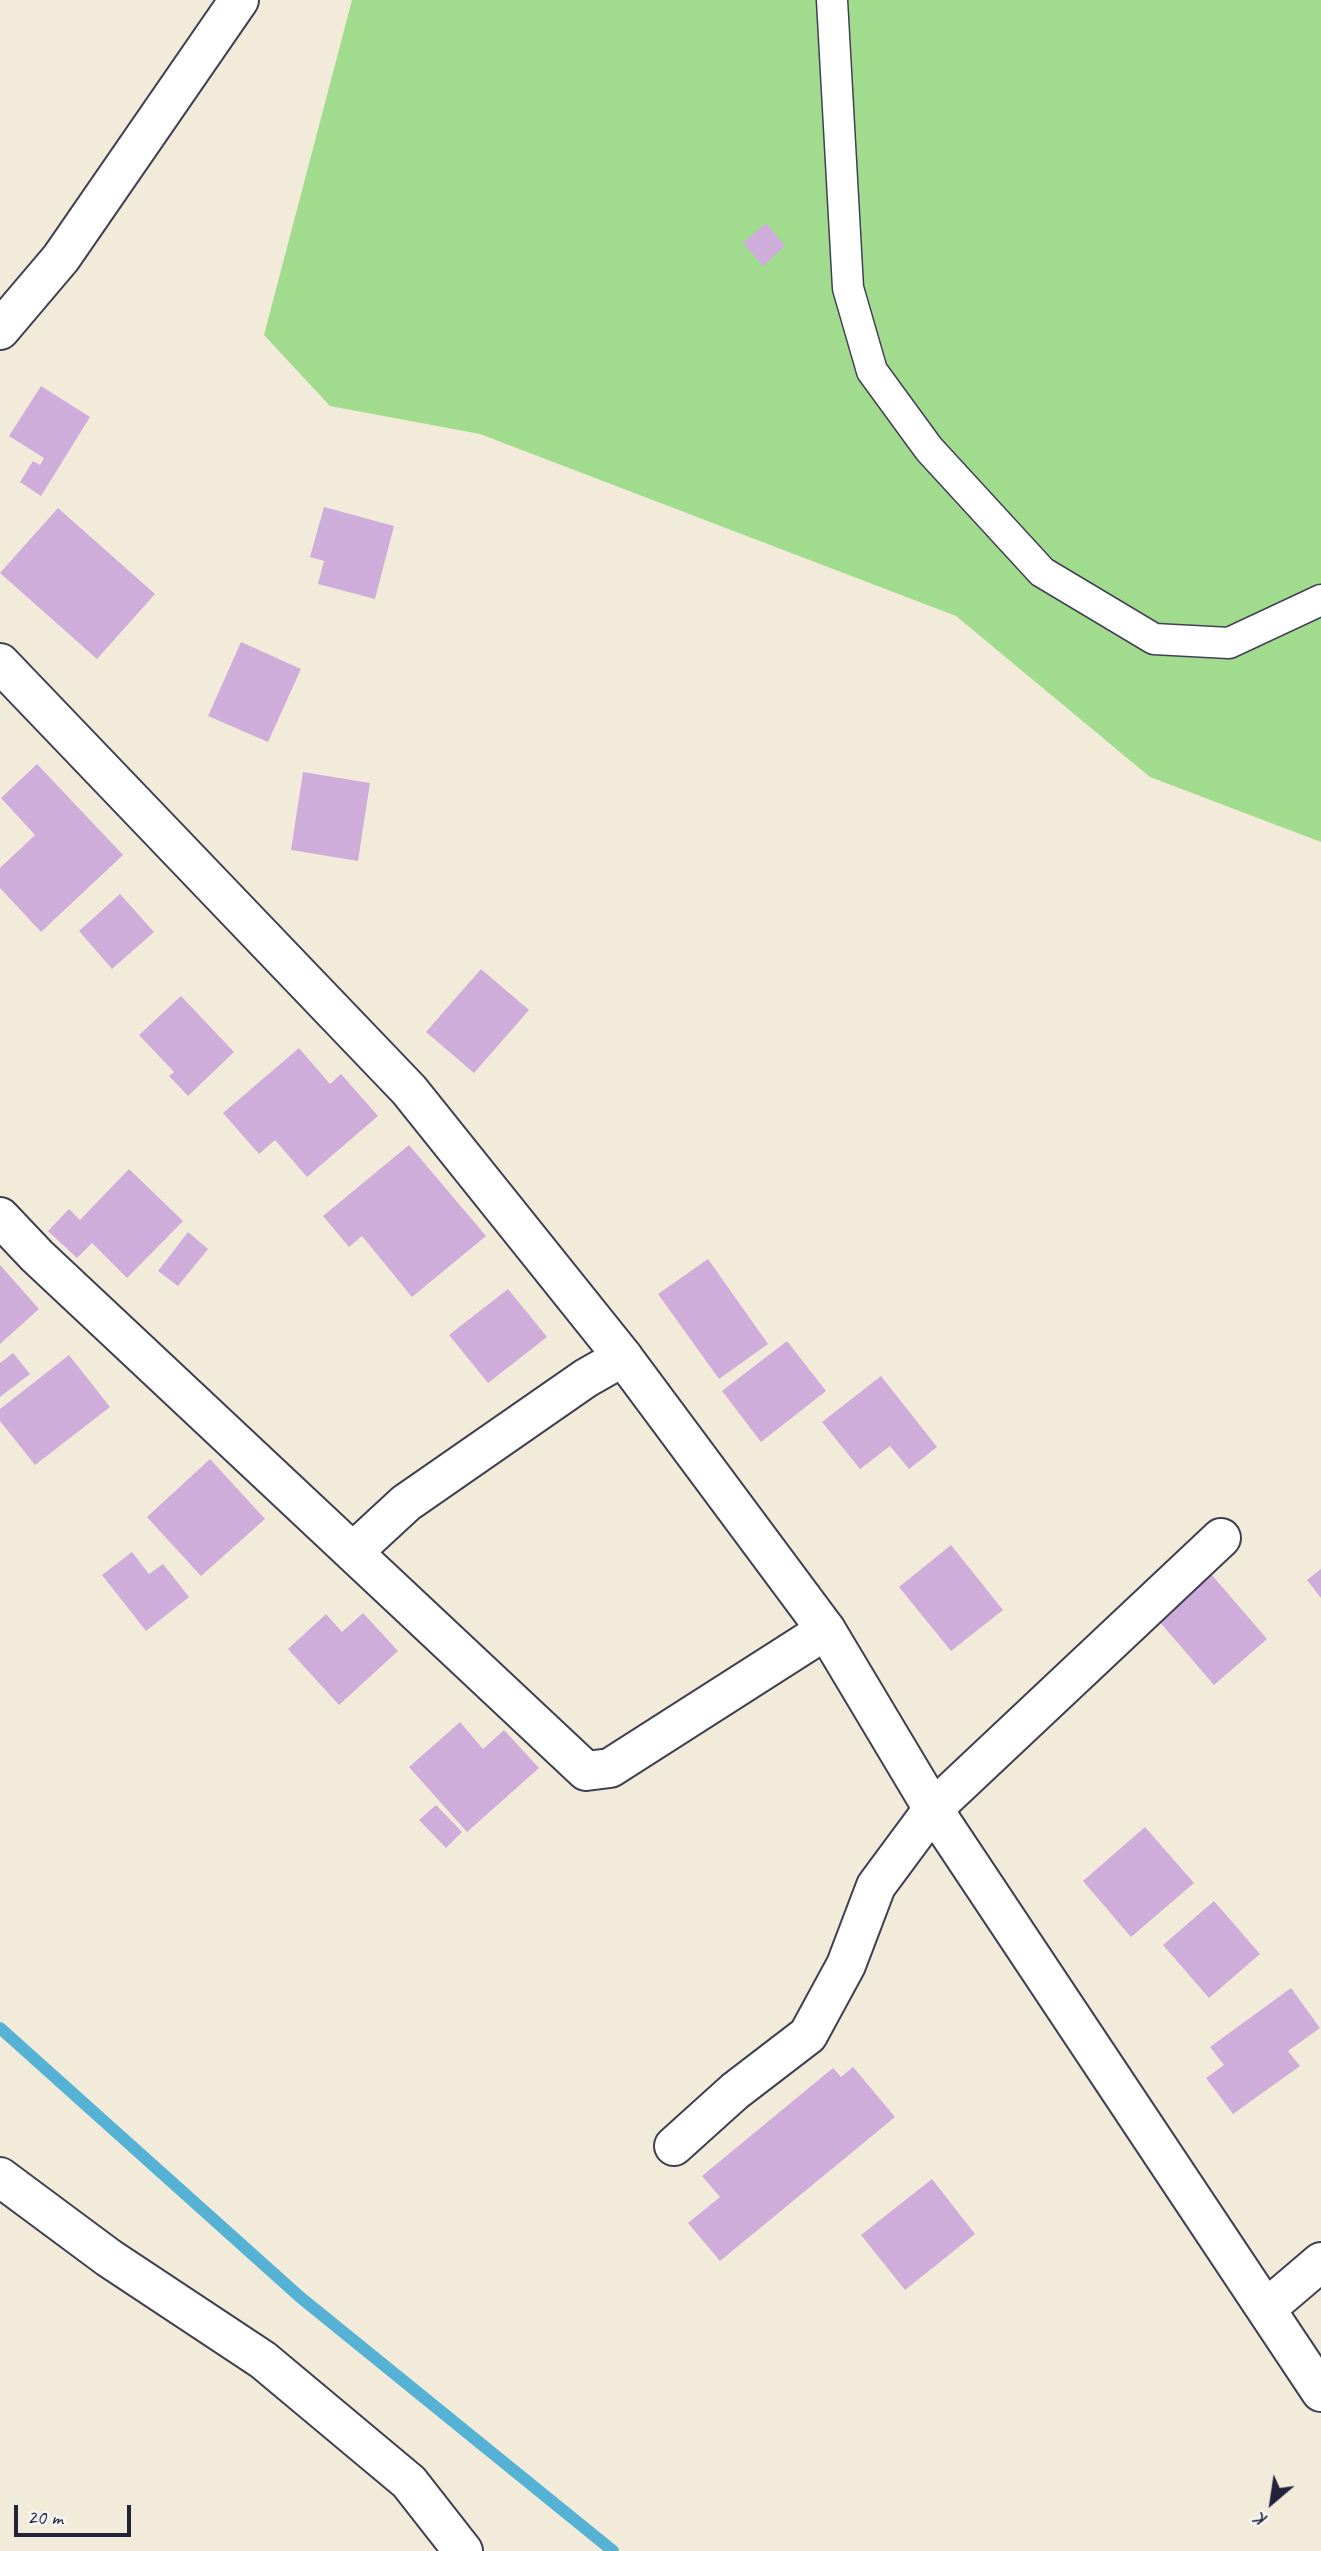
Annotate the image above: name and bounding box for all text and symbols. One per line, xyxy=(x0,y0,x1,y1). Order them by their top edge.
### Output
north arrow xyxy=(1237,2467,1307,2537)
scale bar xyxy=(18,2492,135,2536)
text: 20 m xyxy=(27,2504,63,2530)
text: K xyxy=(1252,2508,1272,2533)

